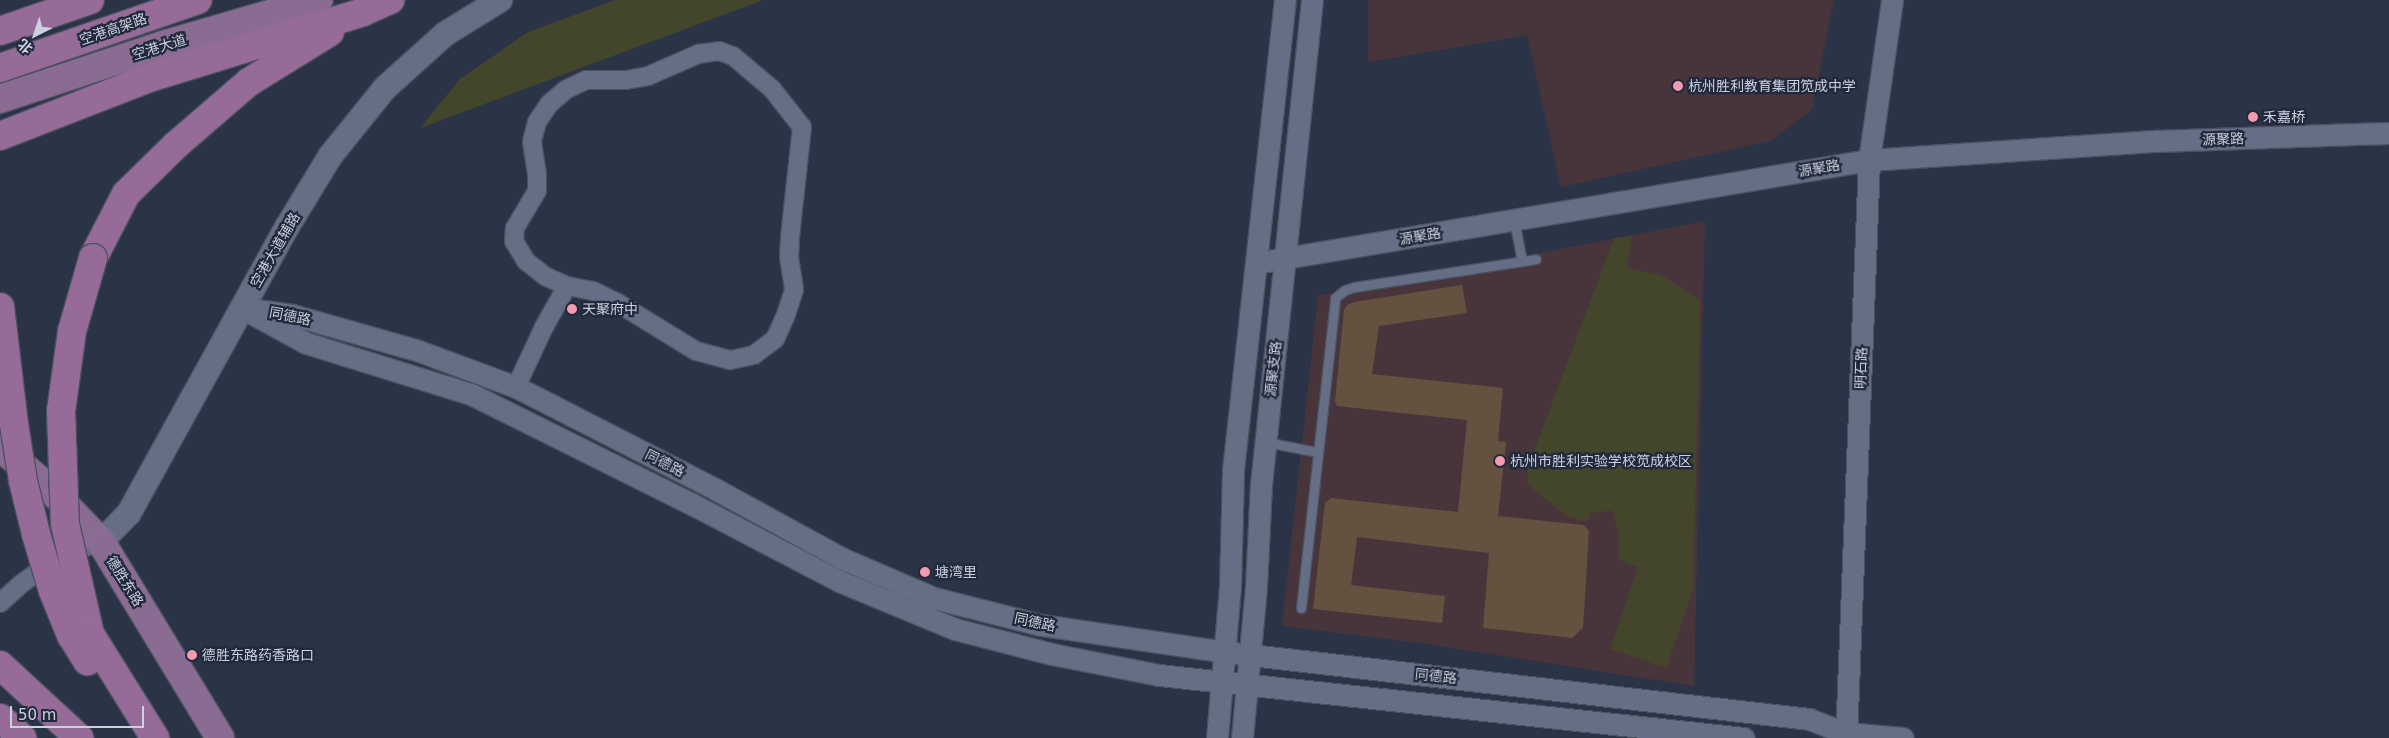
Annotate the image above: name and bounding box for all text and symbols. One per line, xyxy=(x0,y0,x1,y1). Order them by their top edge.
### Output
north arrow xyxy=(10,10,60,60)
street label: 空港高架路 xyxy=(77,10,149,48)
street label: 空港大道 xyxy=(130,31,188,63)
text: 北 xyxy=(15,36,36,57)
place label: 杭州胜利教育集团笕成中学 xyxy=(1688,78,1856,94)
marker: 杭州胜利教育集团笕成中学 xyxy=(1672,80,1684,92)
place label: 禾嘉桥 xyxy=(2263,109,2305,125)
marker: 禾嘉桥 xyxy=(2247,111,2259,123)
street label: 源聚路 xyxy=(2202,130,2244,148)
street label: 源聚路 xyxy=(1797,156,1841,180)
street label: 空港大道辅路 xyxy=(247,209,303,291)
street label: 源聚路 xyxy=(1398,224,1442,248)
place label: 天聚府中 xyxy=(582,301,638,317)
marker: 天聚府中 xyxy=(566,303,578,315)
street label: 同德路 xyxy=(268,304,312,328)
street label: 源聚支路 xyxy=(1262,340,1284,398)
street label: 明石路 xyxy=(1852,347,1870,389)
street label: 同德路 xyxy=(642,446,688,480)
place label: 杭州市胜利实验学校笕成校区 xyxy=(1510,453,1692,469)
marker: 杭州市胜利实验学校笕成校区 xyxy=(1494,455,1506,467)
street label: 德胜东路 xyxy=(103,553,147,609)
place label: 塘湾里 xyxy=(935,564,977,580)
marker: 塘湾里 xyxy=(919,566,931,578)
street label: 同德路 xyxy=(1013,609,1057,635)
place label: 德胜东路药香路口 xyxy=(202,647,314,663)
marker: 德胜东路药香路口 xyxy=(186,649,198,661)
street label: 同德路 xyxy=(1414,665,1458,687)
scale bar xyxy=(12,696,146,728)
text: 50 m xyxy=(18,706,56,724)

